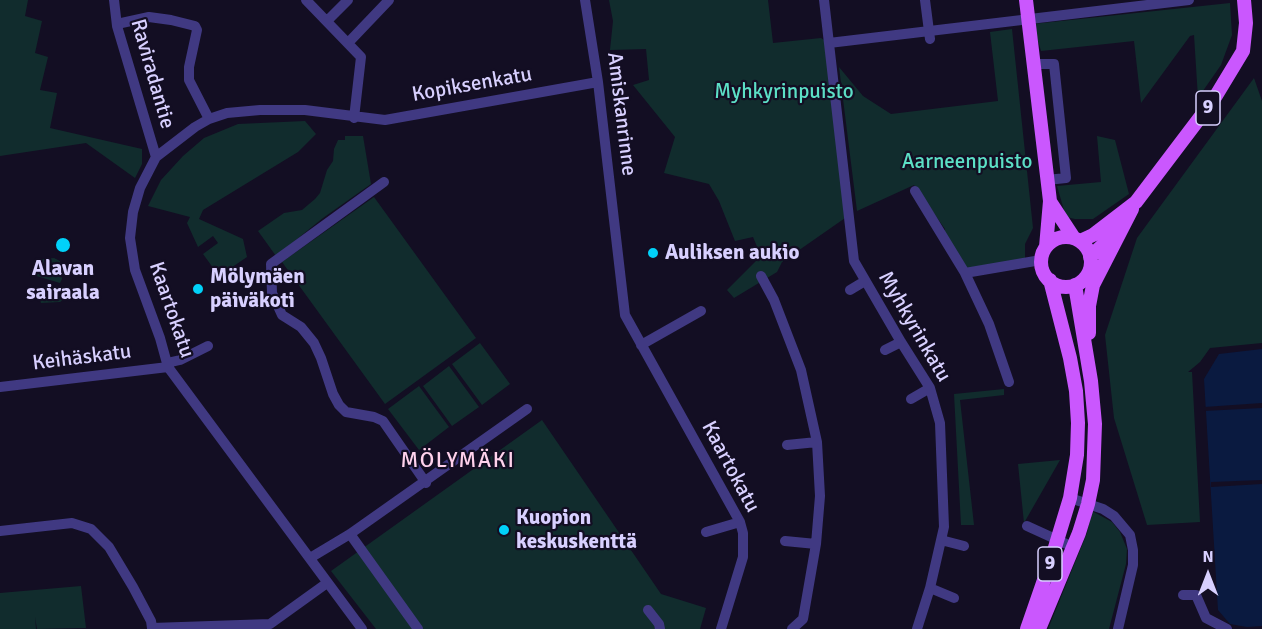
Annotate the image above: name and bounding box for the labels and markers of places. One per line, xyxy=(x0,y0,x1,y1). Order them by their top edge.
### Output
marker: Alavan sairaala xyxy=(54,236,72,254)
place label: Auliksen aukio xyxy=(665,240,799,266)
marker: Auliksen aukio xyxy=(646,246,660,260)
place label: Alavan sairaala xyxy=(26,256,100,306)
place label: Mölymäen päiväkoti xyxy=(210,264,305,314)
marker: Mölymäen päiväkoti xyxy=(191,282,205,296)
place label: Kuopion keskuskenttä xyxy=(516,505,637,555)
marker: Kuopion keskuskenttä xyxy=(497,523,511,537)

